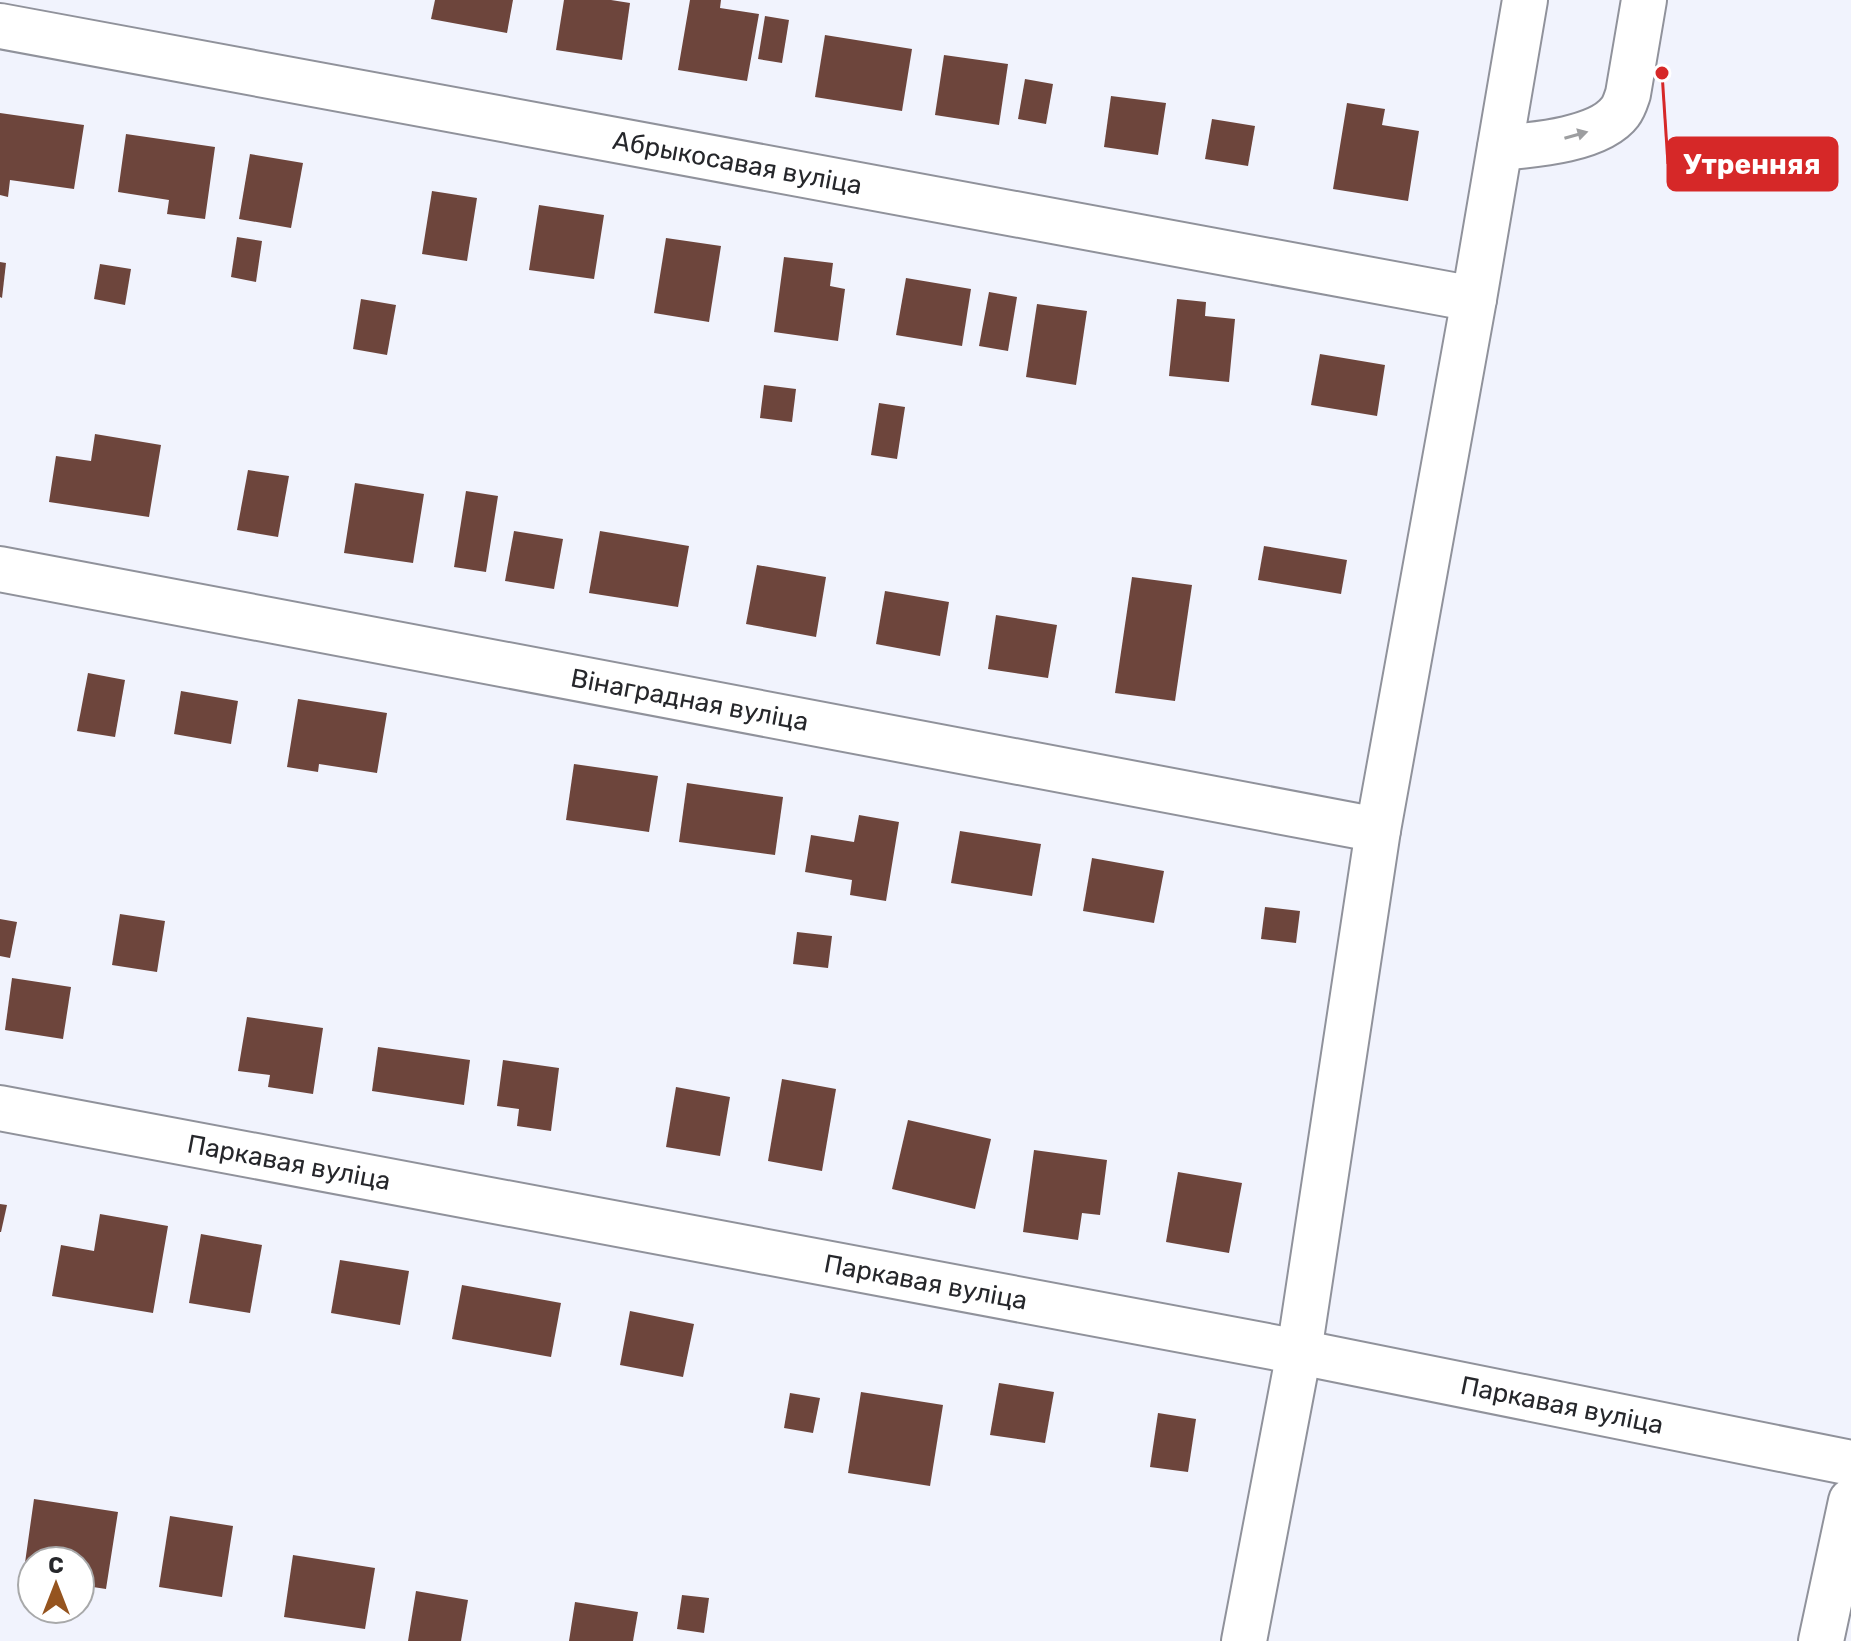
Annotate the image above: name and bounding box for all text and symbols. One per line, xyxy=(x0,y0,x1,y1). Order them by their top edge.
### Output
street label: Абрыкосавая вуліца xyxy=(610,124,865,201)
one-way arrow xyxy=(1564,129,1589,141)
callout: Утренняя xyxy=(1668,138,1837,190)
text: Утренняя xyxy=(1683,148,1821,181)
street label: Вінаградная вуліца xyxy=(568,662,811,737)
street label: Паркавая вуліца xyxy=(185,1128,393,1197)
street label: Паркавая вуліца xyxy=(822,1248,1030,1316)
street label: Паркавая вуліца xyxy=(1458,1369,1666,1440)
north arrow xyxy=(16,1545,96,1625)
text: С xyxy=(48,1552,64,1579)

